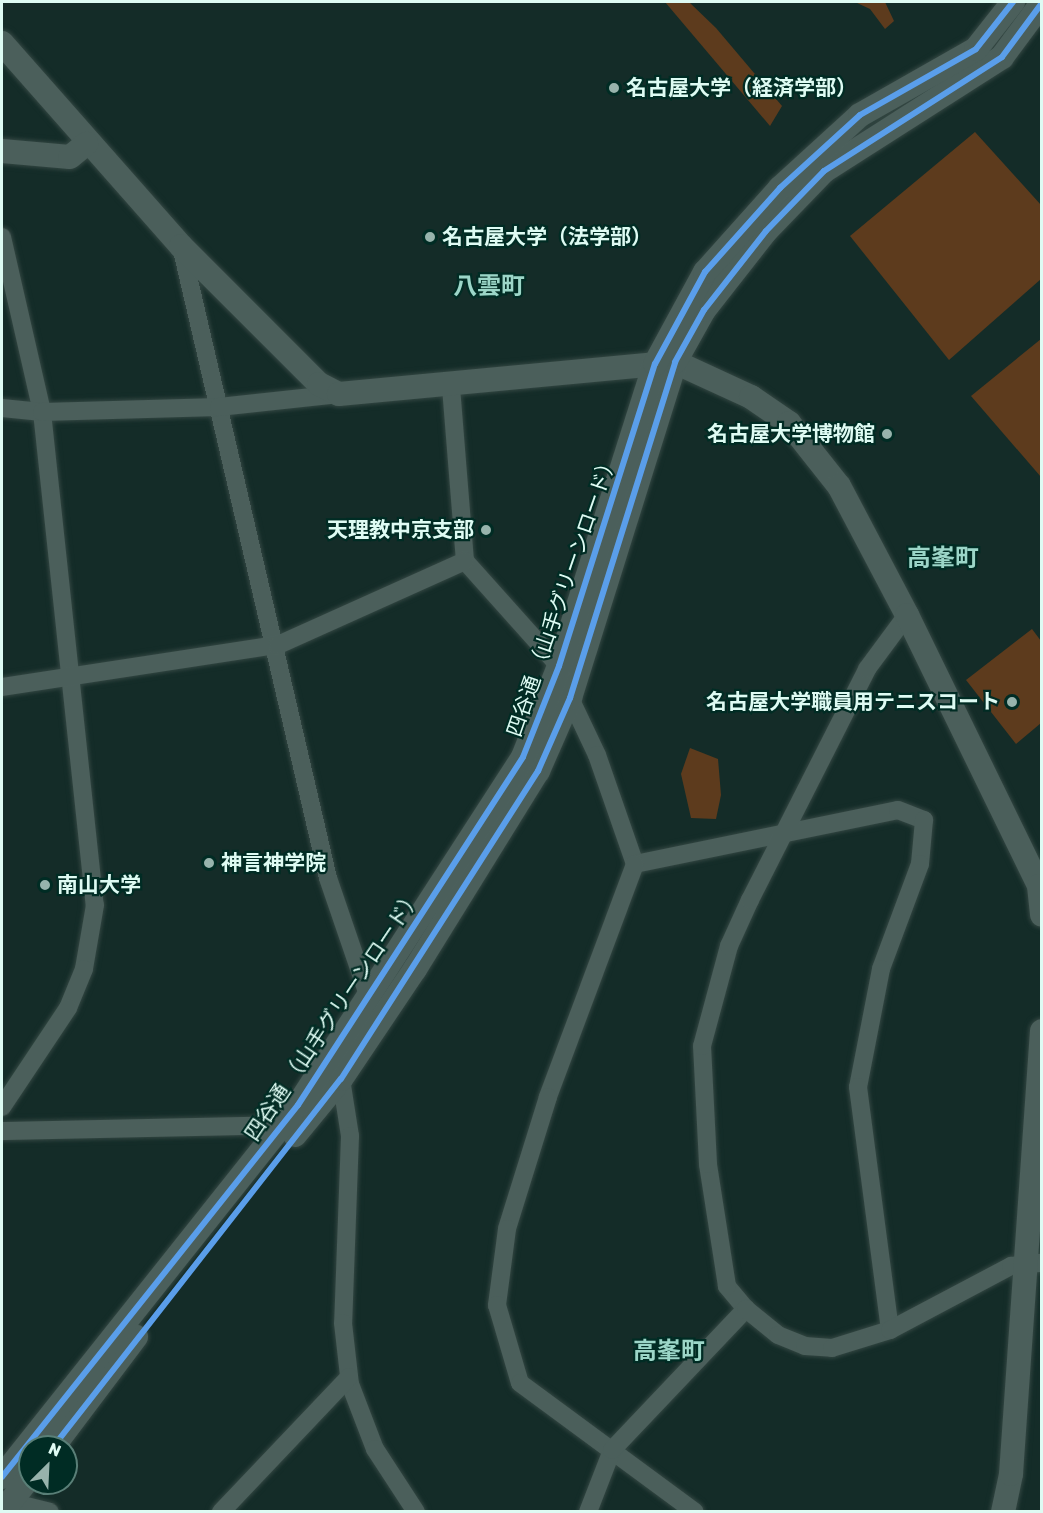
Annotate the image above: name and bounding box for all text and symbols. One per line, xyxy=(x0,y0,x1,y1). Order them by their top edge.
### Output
place label: 名古屋大学（経済学部） xyxy=(626,75,857,101)
marker: 名古屋大学（経済学部） xyxy=(607,81,621,95)
place label: 名古屋大学（法学部） xyxy=(442,224,652,250)
marker: 名古屋大学（法学部） xyxy=(423,230,437,244)
district label: 八雲町 xyxy=(453,273,525,301)
place label: 名古屋大学博物館 xyxy=(707,421,875,447)
marker: 名古屋大学博物館 xyxy=(880,427,894,441)
street label: 四谷通 （山手グリーンロード） xyxy=(501,449,623,741)
place label: 天理教中京支部 xyxy=(327,517,474,543)
marker: 天理教中京支部 xyxy=(479,523,493,537)
district label: 高峯町 xyxy=(907,545,979,573)
place label: 名古屋大学職員用テニスコート xyxy=(706,689,1000,715)
marker: 名古屋大学職員用テニスコート xyxy=(1005,695,1019,709)
place label: 神言神学院 xyxy=(221,850,326,876)
marker: 神言神学院 xyxy=(202,856,216,870)
place label: 南山大学 xyxy=(57,872,141,898)
marker: 南山大学 xyxy=(38,878,52,892)
street label: 四谷通 （山手グリーンロード） xyxy=(239,884,427,1146)
district label: 高峯町 xyxy=(633,1338,705,1366)
north arrow xyxy=(18,1435,78,1495)
text: N xyxy=(46,1439,64,1461)

